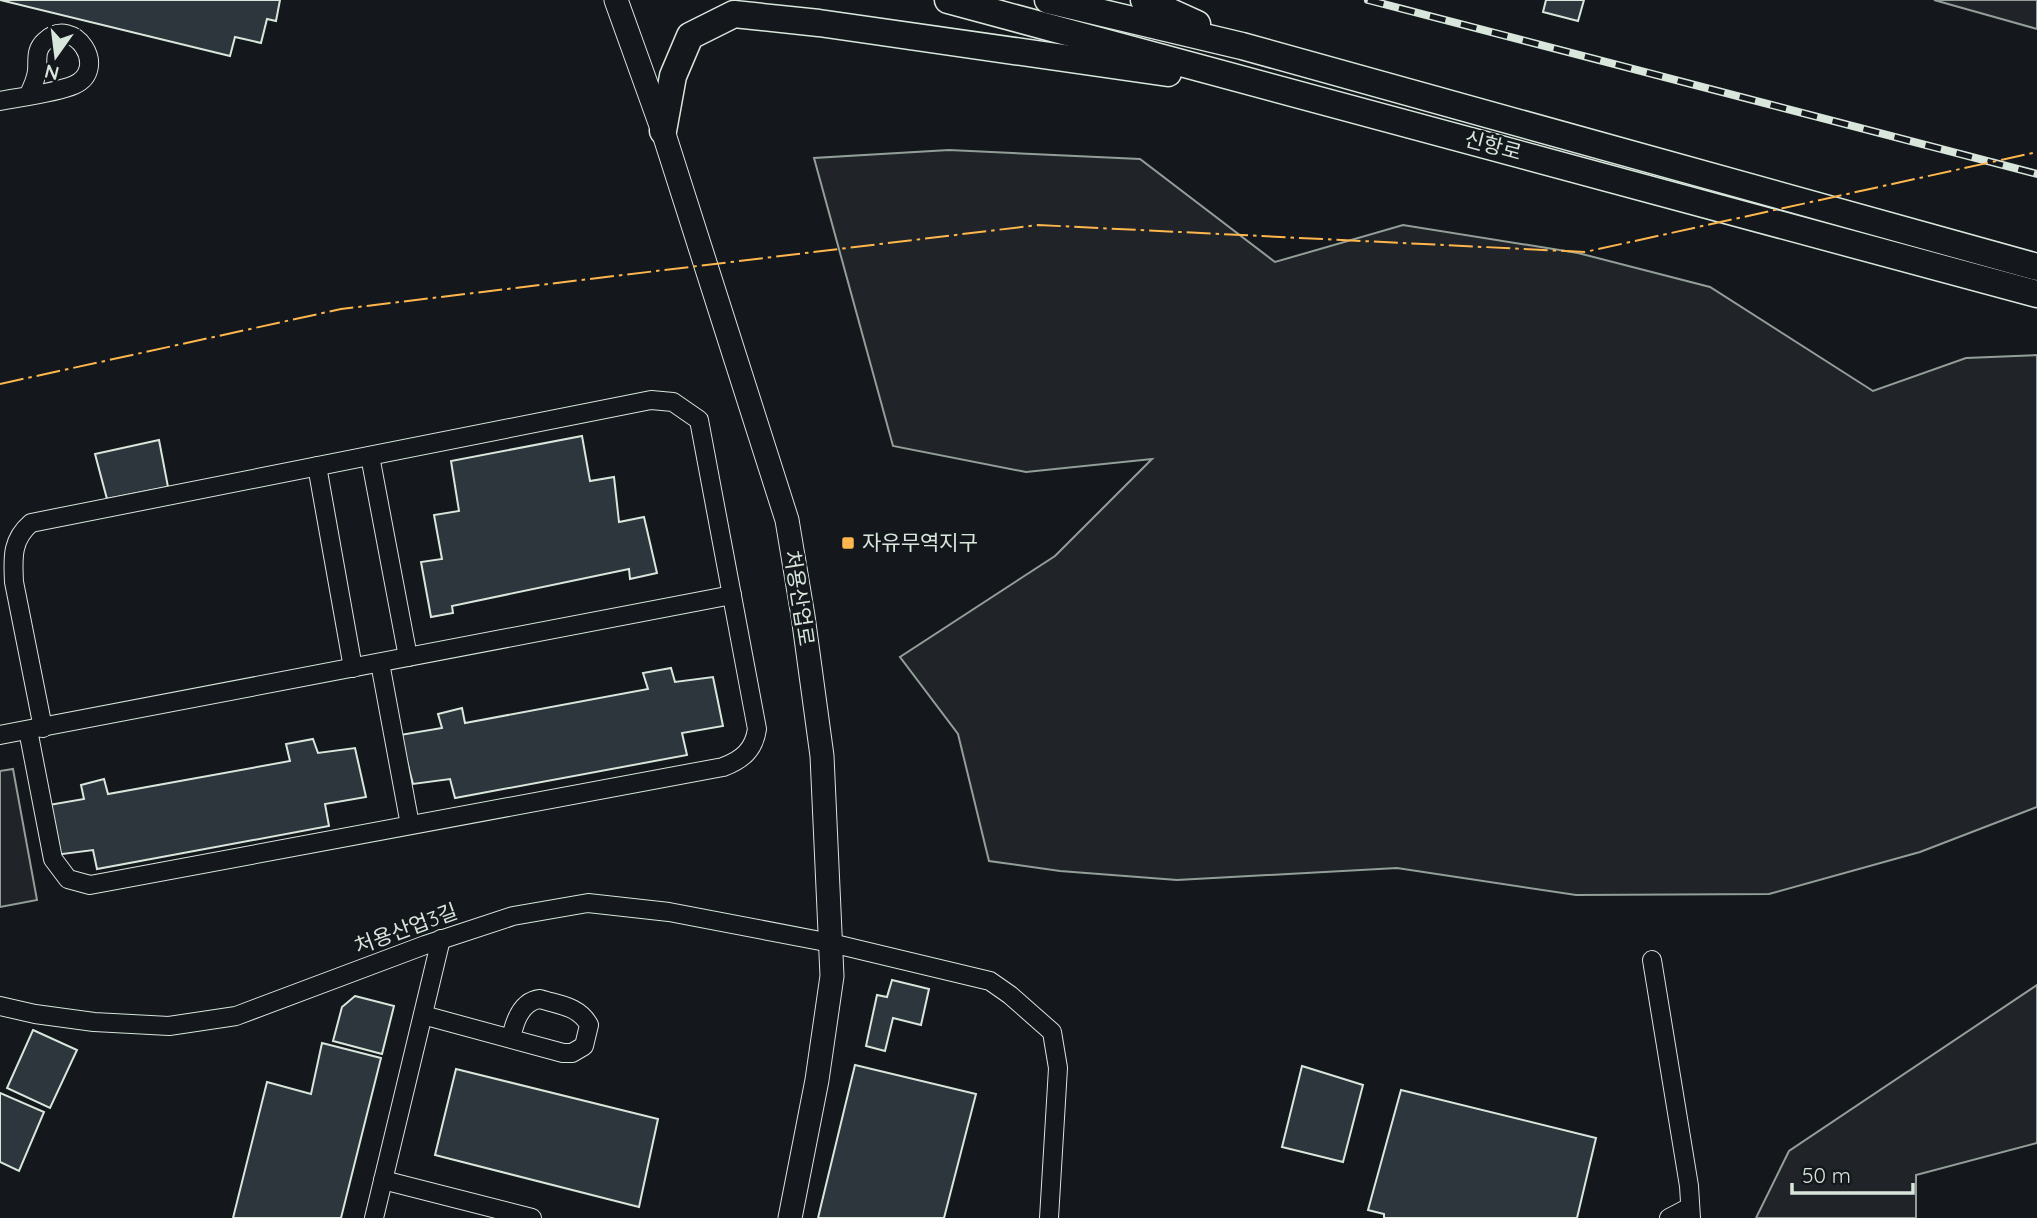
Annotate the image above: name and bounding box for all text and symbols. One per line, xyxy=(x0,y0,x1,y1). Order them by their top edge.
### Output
north arrow xyxy=(21,21,91,91)
text: N xyxy=(42,59,62,86)
street label: 신항로 xyxy=(1462,125,1525,165)
place label: 자유무역지구 xyxy=(862,529,978,555)
marker: 자유무역지구 xyxy=(840,535,856,551)
street label: 처용산업로 xyxy=(780,548,820,648)
street label: 처용산업3길 xyxy=(351,897,461,959)
scale bar xyxy=(1792,1152,1913,1196)
text: 50 m xyxy=(1802,1162,1851,1188)

